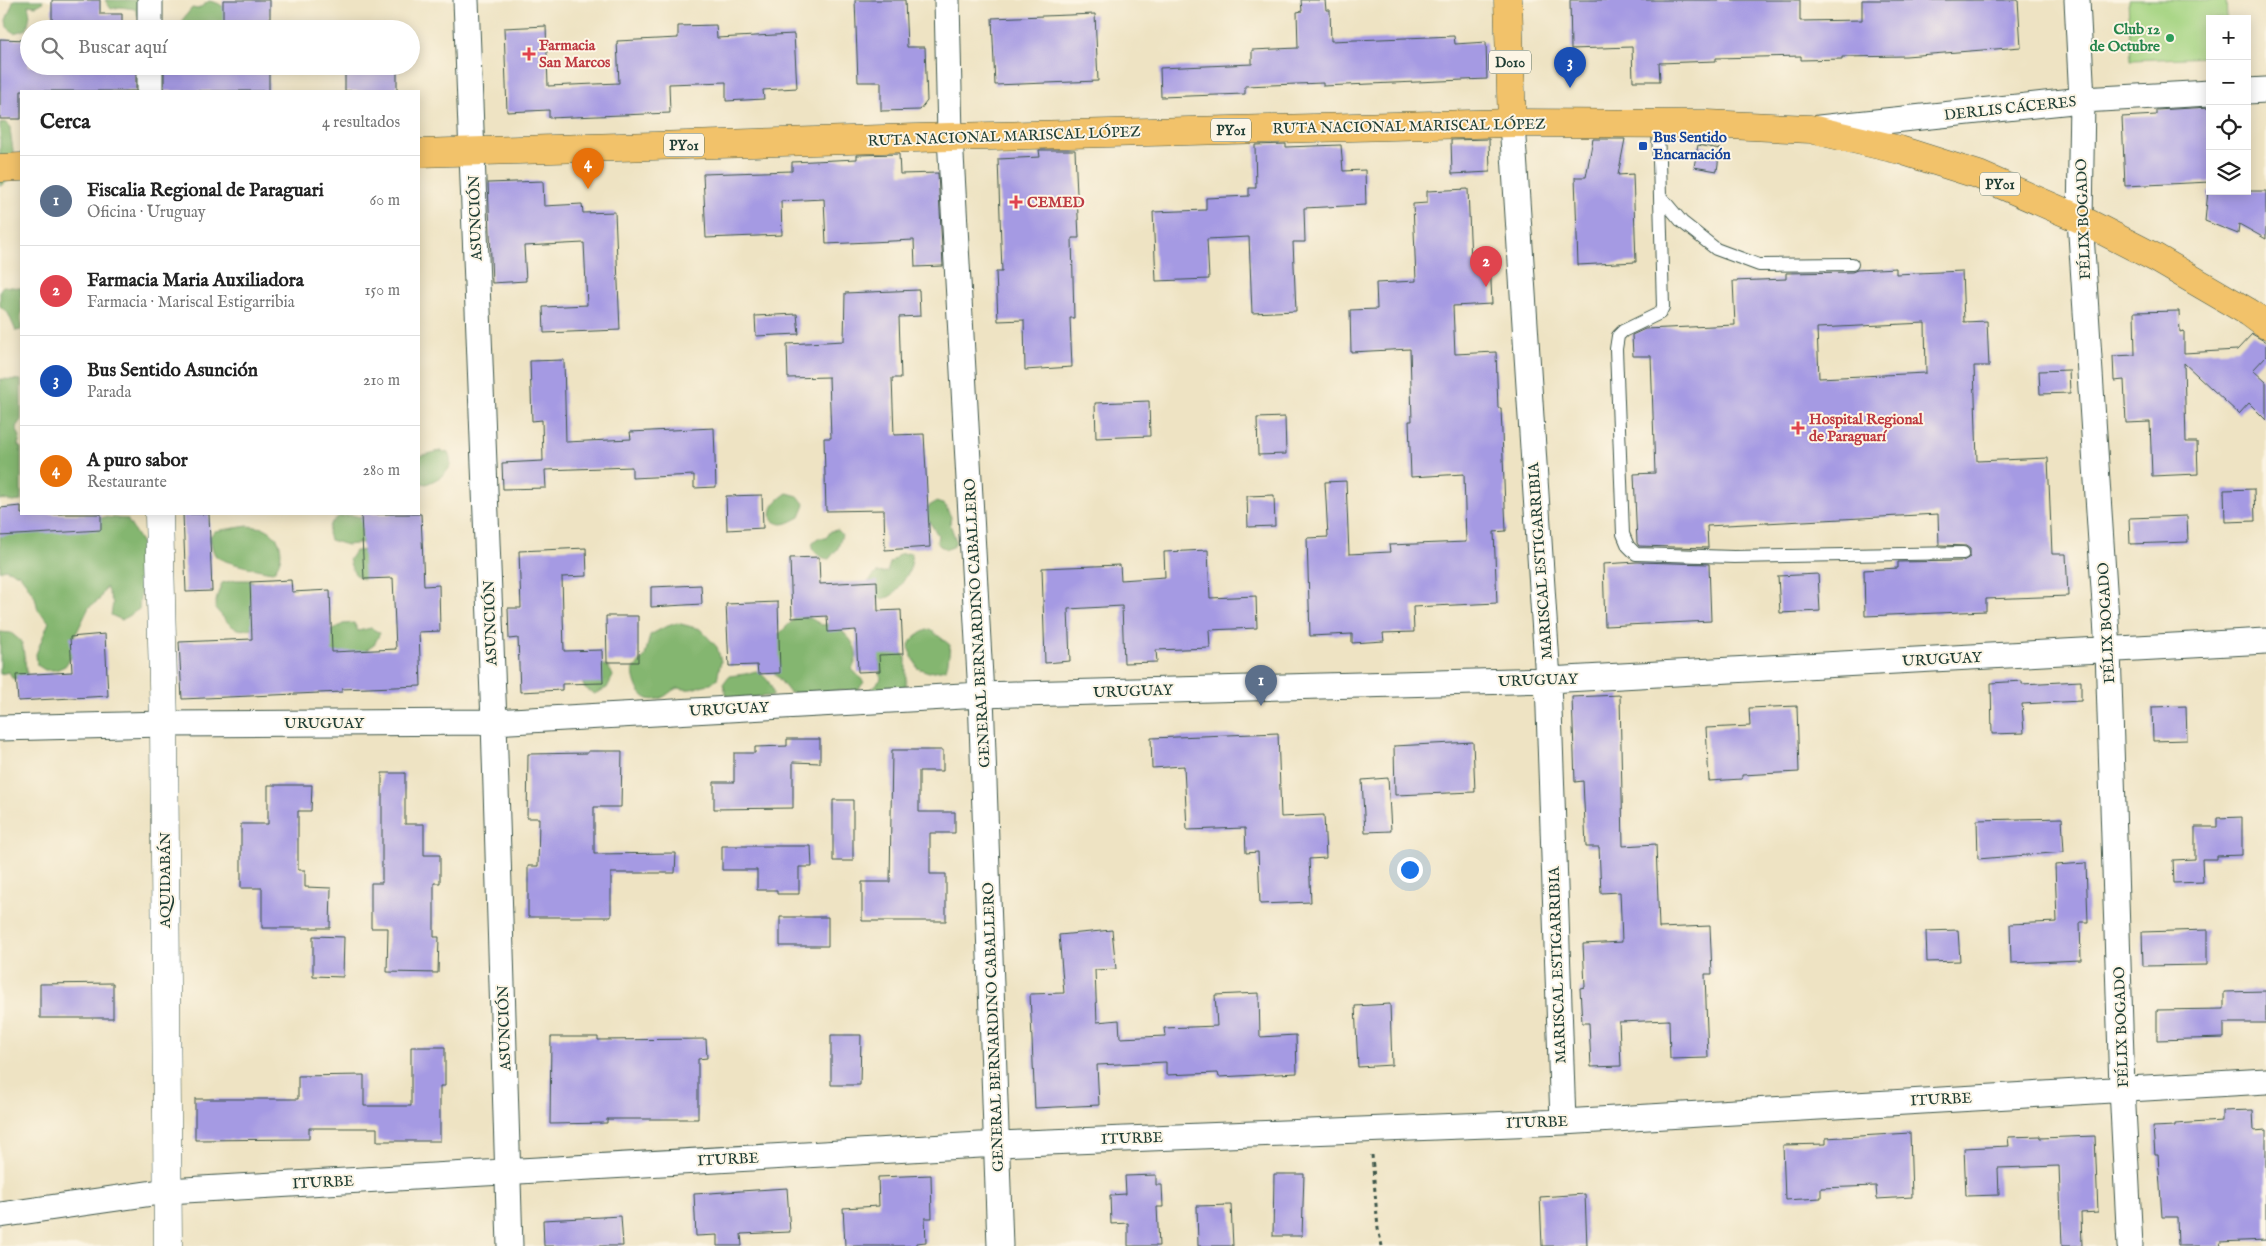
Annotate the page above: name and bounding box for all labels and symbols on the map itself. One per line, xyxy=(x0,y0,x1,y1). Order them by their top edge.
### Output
place label: Club 12 de Octubre xyxy=(2090,20,2160,56)
marker: Club 12 de Octubre xyxy=(2164,32,2176,44)
place label: Farmacia San Marcos xyxy=(539,36,611,72)
pin: 3 xyxy=(1554,47,1586,88)
marker: Farmacia San Marcos xyxy=(523,48,535,60)
road number: D010 xyxy=(1489,51,1531,74)
street label: DERLIS CÁCERES xyxy=(1943,92,2077,125)
street label: RUTA NACIONAL MARISCAL LÓPEZ xyxy=(1272,115,1546,138)
road number: PY01 xyxy=(1211,118,1251,142)
street label: RUTA NACIONAL MARISCAL LÓPEZ xyxy=(867,122,1141,151)
place label: Bus Sentido Encarnación xyxy=(1653,128,1731,164)
road number: PY01 xyxy=(664,134,704,156)
marker: Bus Sentido Encarnación xyxy=(1637,140,1649,152)
pin: 4 xyxy=(572,148,604,189)
street label: FÉLIX BOGADO xyxy=(2072,158,2095,280)
road number: PY01 xyxy=(1980,172,2020,195)
street label: ASUNCIÓN xyxy=(465,175,487,262)
place label: CEMED xyxy=(1027,193,1085,212)
marker: CEMED xyxy=(1009,195,1023,209)
pin: 2 xyxy=(1470,246,1502,287)
place label: Hospital Regional de Paraguarí xyxy=(1809,410,1924,446)
marker: Hospital Regional de Paraguarí xyxy=(1791,421,1805,435)
street label: MARISCAL ESTIGARRIBIA xyxy=(1524,461,1557,660)
street label: GENERAL BERNARDINO CABALLERO xyxy=(960,478,995,768)
street label: FÉLIX BOGADO xyxy=(2094,562,2119,684)
street label: ASUNCIÓN xyxy=(480,580,502,667)
street label: URUGUAY xyxy=(1902,648,1983,671)
pin: 1 xyxy=(1245,665,1277,706)
street label: URUGUAY xyxy=(1498,670,1579,691)
street label: URUGUAY xyxy=(1093,681,1174,702)
street label: URUGUAY xyxy=(689,698,770,721)
street label: URUGUAY xyxy=(284,714,365,733)
street label: AQUIDABÁN xyxy=(156,832,175,929)
your location xyxy=(1397,857,1423,883)
street label: MARISCAL ESTIGARRIBIA xyxy=(1545,865,1570,1064)
street label: GENERAL BERNARDINO CABALLERO xyxy=(979,882,1008,1172)
street label: FÉLIX BOGADO xyxy=(2110,966,2133,1088)
street label: ASUNCIÓN xyxy=(494,985,516,1072)
street label: ITURBE xyxy=(1910,1088,1972,1111)
street label: ITURBE xyxy=(1506,1112,1568,1133)
street label: ITURBE xyxy=(1101,1128,1163,1149)
street label: ITURBE xyxy=(697,1148,759,1171)
street label: ITURBE xyxy=(292,1171,354,1194)

